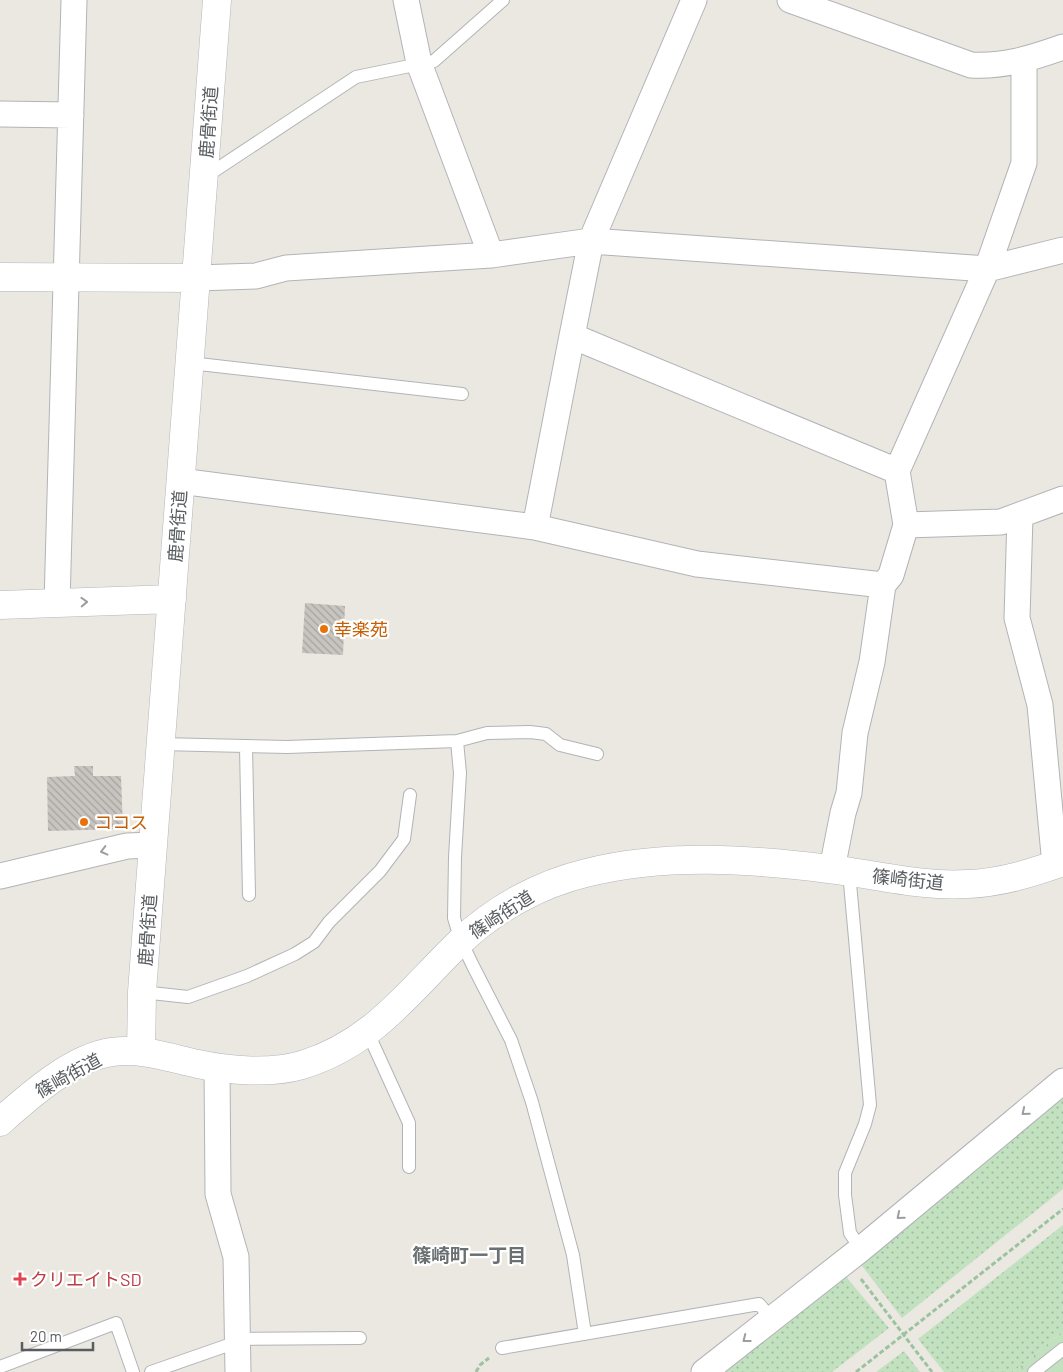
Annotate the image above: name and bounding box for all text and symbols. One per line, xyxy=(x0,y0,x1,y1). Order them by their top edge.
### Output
street label: 鹿骨街道 xyxy=(195,85,221,159)
street label: 鹿骨街道 xyxy=(164,489,190,563)
one-way arrow xyxy=(80,597,88,608)
place label: 幸楽苑 xyxy=(334,618,388,640)
marker: 幸楽苑 xyxy=(318,623,330,635)
place label: ココス xyxy=(94,811,148,833)
marker: ココス xyxy=(78,816,90,828)
one-way arrow xyxy=(100,845,109,856)
street label: 篠崎街道 xyxy=(871,864,945,894)
street label: 篠崎街道 xyxy=(465,885,537,943)
street label: 鹿骨街道 xyxy=(134,893,160,967)
street label: 篠崎街道 xyxy=(31,1048,105,1102)
one-way arrow xyxy=(1022,1106,1031,1115)
one-way arrow xyxy=(897,1210,906,1219)
district label: 篠崎町一丁目 xyxy=(412,1243,526,1266)
place label: クリエイトSD xyxy=(30,1268,142,1290)
marker: クリエイトSD xyxy=(14,1273,26,1285)
scale bar xyxy=(22,1320,94,1352)
text: 20 m xyxy=(30,1327,62,1345)
one-way arrow xyxy=(743,1333,752,1341)

